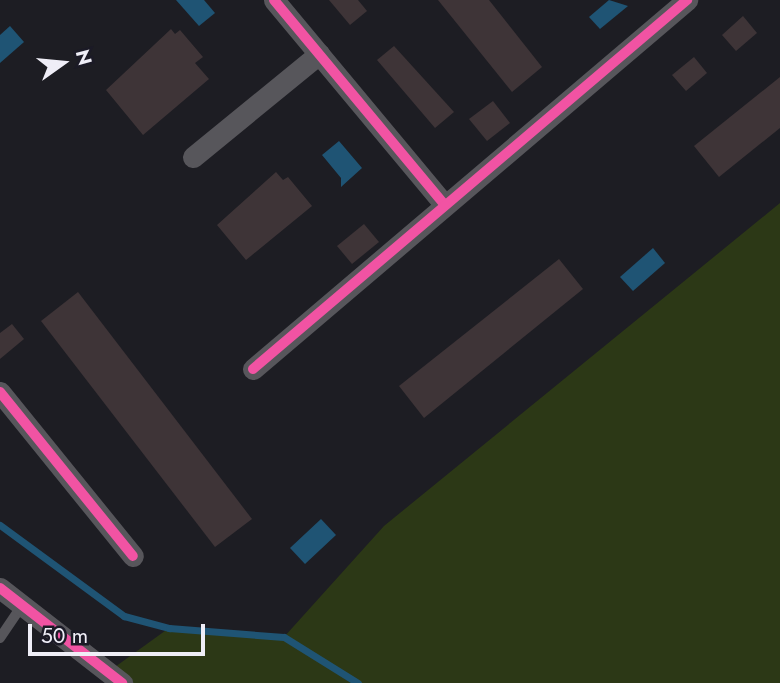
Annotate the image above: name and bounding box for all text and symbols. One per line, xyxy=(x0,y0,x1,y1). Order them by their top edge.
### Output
north arrow xyxy=(28,28,98,98)
text: N xyxy=(69,47,99,68)
scale bar xyxy=(32,610,208,654)
text: 50 m xyxy=(41,621,88,651)

